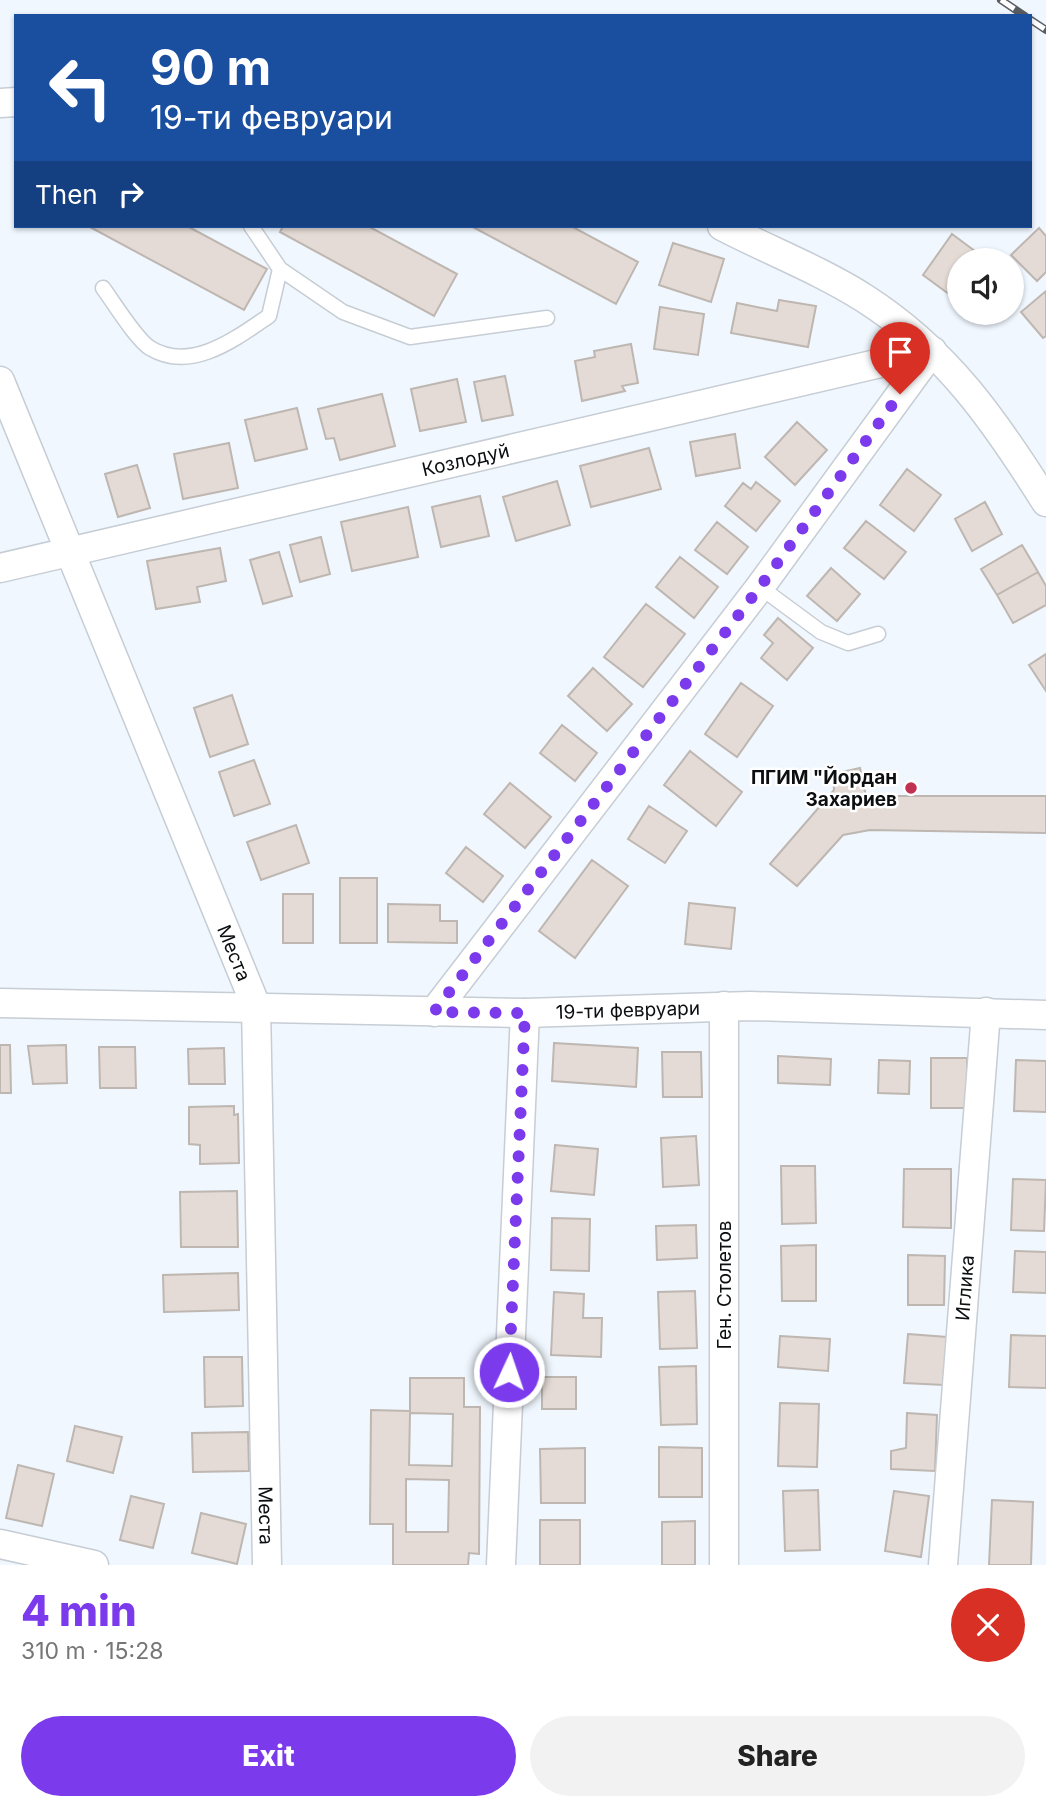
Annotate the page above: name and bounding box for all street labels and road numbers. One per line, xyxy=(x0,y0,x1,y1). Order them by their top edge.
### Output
street label: Козлодуй xyxy=(420,439,512,481)
street label: Места xyxy=(212,922,256,985)
street label: 19-ти февруари xyxy=(555,997,700,1024)
street label: Ген. Столетов xyxy=(713,1220,736,1350)
street label: Иглика xyxy=(951,1254,979,1322)
street label: Места xyxy=(253,1486,278,1545)

